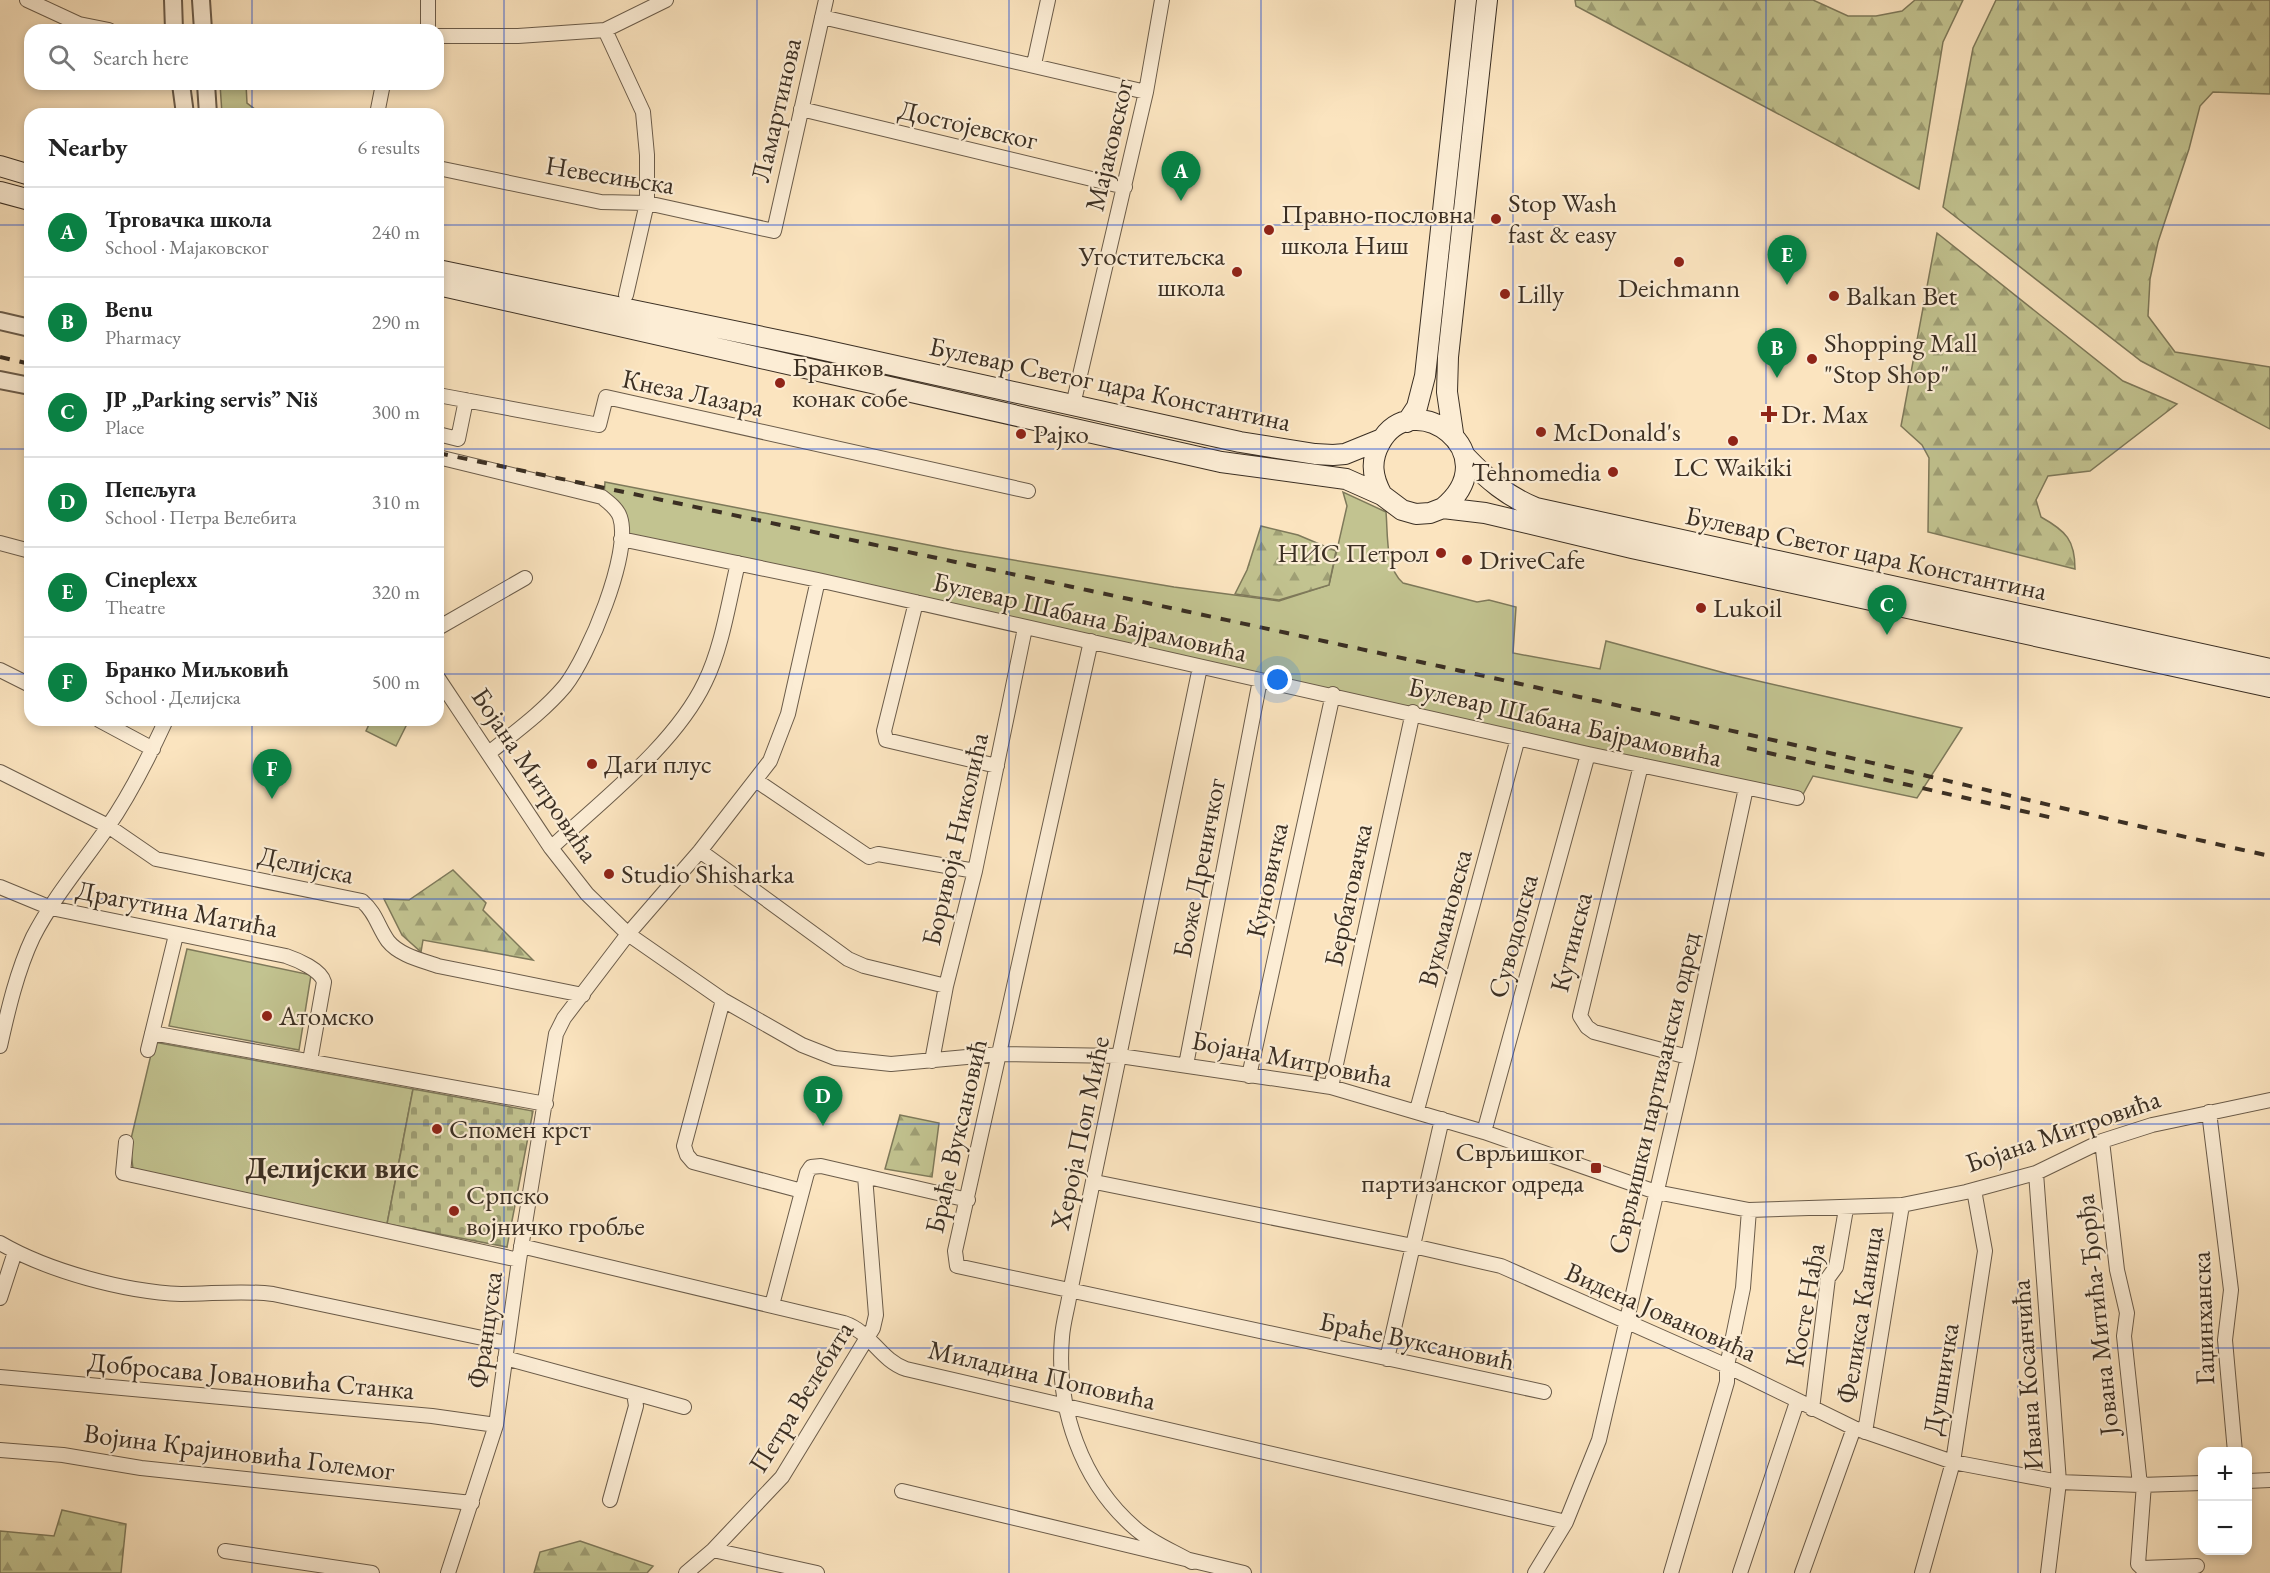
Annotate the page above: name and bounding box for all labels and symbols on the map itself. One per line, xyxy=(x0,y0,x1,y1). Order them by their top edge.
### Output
street label: Ламартинова xyxy=(742,34,809,185)
street label: Мајаковског xyxy=(1076,75,1141,214)
street label: Достојевског xyxy=(895,92,1042,158)
street label: Невесињска xyxy=(543,147,677,202)
pin: A xyxy=(1162,152,1200,201)
place label: Stop Wash fast & easy xyxy=(1508,185,1617,251)
place label: Правно-пословна школа Ниш xyxy=(1281,196,1474,262)
marker: Stop Wash fast & easy xyxy=(1489,212,1503,226)
marker: Правно-пословна школа Ниш xyxy=(1262,223,1276,237)
pin: E xyxy=(1768,236,1806,285)
place label: Угоститељска школа xyxy=(1078,238,1225,304)
marker: Deichmann xyxy=(1672,255,1686,269)
marker: Угоститељска школа xyxy=(1230,265,1244,279)
place label: Deichmann xyxy=(1618,270,1740,305)
place label: Lilly xyxy=(1517,276,1564,311)
place label: Balkan Bet xyxy=(1846,278,1958,313)
marker: Lilly xyxy=(1498,287,1512,301)
marker: Balkan Bet xyxy=(1827,289,1841,303)
place label: Shopping Mall "Stop Shop" xyxy=(1824,325,1977,391)
street label: Булевар Светог цара Константина xyxy=(926,328,1294,439)
pin: B xyxy=(1758,328,1796,378)
place label: Бранков конак собе xyxy=(792,349,908,415)
marker: Shopping Mall "Stop Shop" xyxy=(1805,352,1819,366)
street label: Кнеза Лазара xyxy=(619,360,767,425)
marker: Бранков конак собе xyxy=(773,376,787,390)
place label: Dr. Max xyxy=(1781,396,1869,431)
marker: Dr. Max xyxy=(1762,407,1776,421)
place label: McDonald's xyxy=(1553,414,1681,449)
place label: Рајко xyxy=(1033,416,1089,451)
marker: McDonald's xyxy=(1534,425,1548,439)
marker: Рајко xyxy=(1014,427,1028,441)
marker: LC Waikiki xyxy=(1726,434,1740,448)
place label: LC Waikiki xyxy=(1674,449,1793,484)
place label: Tehnomedia xyxy=(1471,454,1601,489)
marker: Tehnomedia xyxy=(1606,465,1620,479)
street label: Булевар Светог цара Константина xyxy=(1682,497,2050,608)
place label: НИС Петрол xyxy=(1277,535,1429,570)
place label: DriveCafe xyxy=(1479,542,1585,577)
marker: НИС Петрол xyxy=(1434,546,1448,560)
marker: DriveCafe xyxy=(1460,553,1474,567)
street label: Булевар Шабана Бајрамовића xyxy=(930,563,1251,670)
pin: C xyxy=(1868,586,1906,635)
place label: Lukoil xyxy=(1713,590,1782,625)
marker: Lukoil xyxy=(1694,601,1708,615)
your location xyxy=(1263,665,1292,694)
street label: Булевар Шабана Бајрамовића xyxy=(1405,668,1726,775)
street label: Бојана Митровића xyxy=(464,680,607,869)
street label: Боривоја Николића xyxy=(913,729,996,949)
place label: Даги плус xyxy=(604,746,712,781)
pin: F xyxy=(252,750,292,799)
marker: Даги плус xyxy=(585,757,599,771)
street label: Боже Дреничког xyxy=(1164,775,1233,961)
street label: Куновичка xyxy=(1237,819,1296,941)
street label: Бербатовачка xyxy=(1315,820,1380,969)
street label: Делијска xyxy=(255,837,357,892)
street label: Вукмановска xyxy=(1409,845,1480,990)
place label: Studio Shisharka xyxy=(621,856,794,891)
marker: Studio Shisharka xyxy=(602,867,616,881)
street label: Суводолска xyxy=(1479,870,1546,1002)
street label: Драгутина Матића xyxy=(73,872,281,945)
street label: Кутинска xyxy=(1541,888,1600,996)
street label: Сврљишки партизански одред xyxy=(1599,928,1708,1257)
place label: Атомско xyxy=(278,998,374,1033)
marker: Атомско xyxy=(260,1009,274,1023)
street label: Бојана Митровића xyxy=(1189,1022,1396,1095)
street label: Хероја Поп Миће xyxy=(1042,1033,1117,1234)
street label: Браће Вуксановић xyxy=(916,1035,995,1237)
pin: D xyxy=(804,1076,842,1126)
street label: Бојана Митровића xyxy=(1961,1081,2165,1180)
place label: Спомен крст xyxy=(449,1111,591,1146)
marker: Спомен крст xyxy=(430,1122,444,1136)
place label: Сврљишког партизанског одреда xyxy=(1361,1134,1584,1200)
district label: Делијски вис xyxy=(245,1148,419,1187)
marker: Сврљишког партизанског одреда xyxy=(1589,1161,1603,1175)
place label: Српско војничко гробље xyxy=(466,1177,645,1243)
street label: Јована Митића-Ђорђа xyxy=(2066,1193,2127,1439)
marker: Српско војничко гробље xyxy=(447,1204,461,1218)
street label: Феликса Каница xyxy=(1828,1224,1891,1406)
street label: Косте Нађа xyxy=(1776,1240,1833,1370)
street label: Гаџинханска xyxy=(2183,1250,2222,1385)
street label: Видена Јовановића xyxy=(1560,1254,1763,1369)
street label: Француска xyxy=(459,1269,510,1391)
street label: Ивана Косанчића xyxy=(2002,1278,2051,1472)
street label: Браће Вуксановић xyxy=(1316,1303,1518,1378)
street label: Петра Велебита xyxy=(740,1314,861,1479)
street label: Душничка xyxy=(1914,1320,1967,1438)
street label: Миладина Поповића xyxy=(925,1331,1159,1418)
street label: Добросава Јовановића Станка xyxy=(86,1344,416,1407)
street label: Војина Крајиновића Големог xyxy=(82,1415,397,1488)

